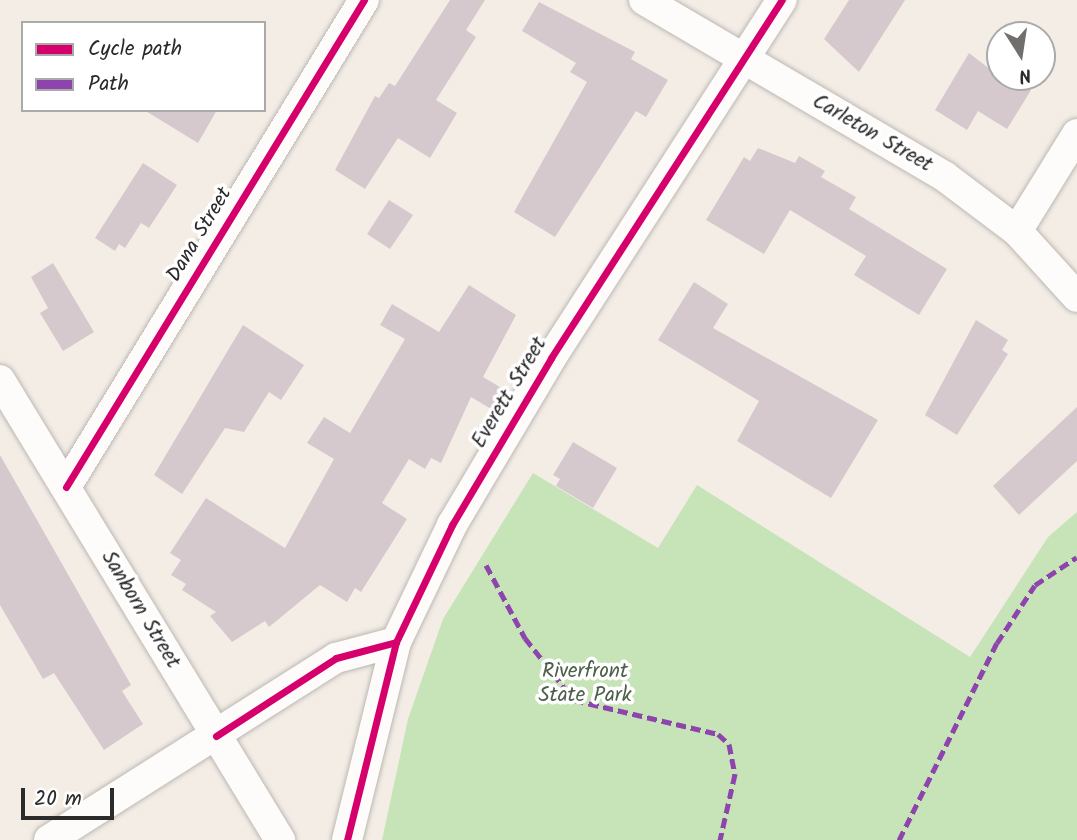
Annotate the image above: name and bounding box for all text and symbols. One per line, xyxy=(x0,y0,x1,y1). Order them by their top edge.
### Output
legend xyxy=(21,21,266,112)
north arrow xyxy=(986,21,1056,91)
text: Cycle path xyxy=(88,33,182,66)
text: N xyxy=(1016,59,1034,91)
text: Path xyxy=(88,68,129,101)
street label: Carleton Street xyxy=(807,89,937,179)
street label: Dana Street xyxy=(162,183,238,287)
street label: Everett Street xyxy=(467,333,553,453)
street label: Sanborn Street xyxy=(95,547,185,673)
park label: Riverfront State Park xyxy=(538,659,632,709)
scale bar xyxy=(24,774,117,818)
text: 20 m xyxy=(34,783,82,816)

